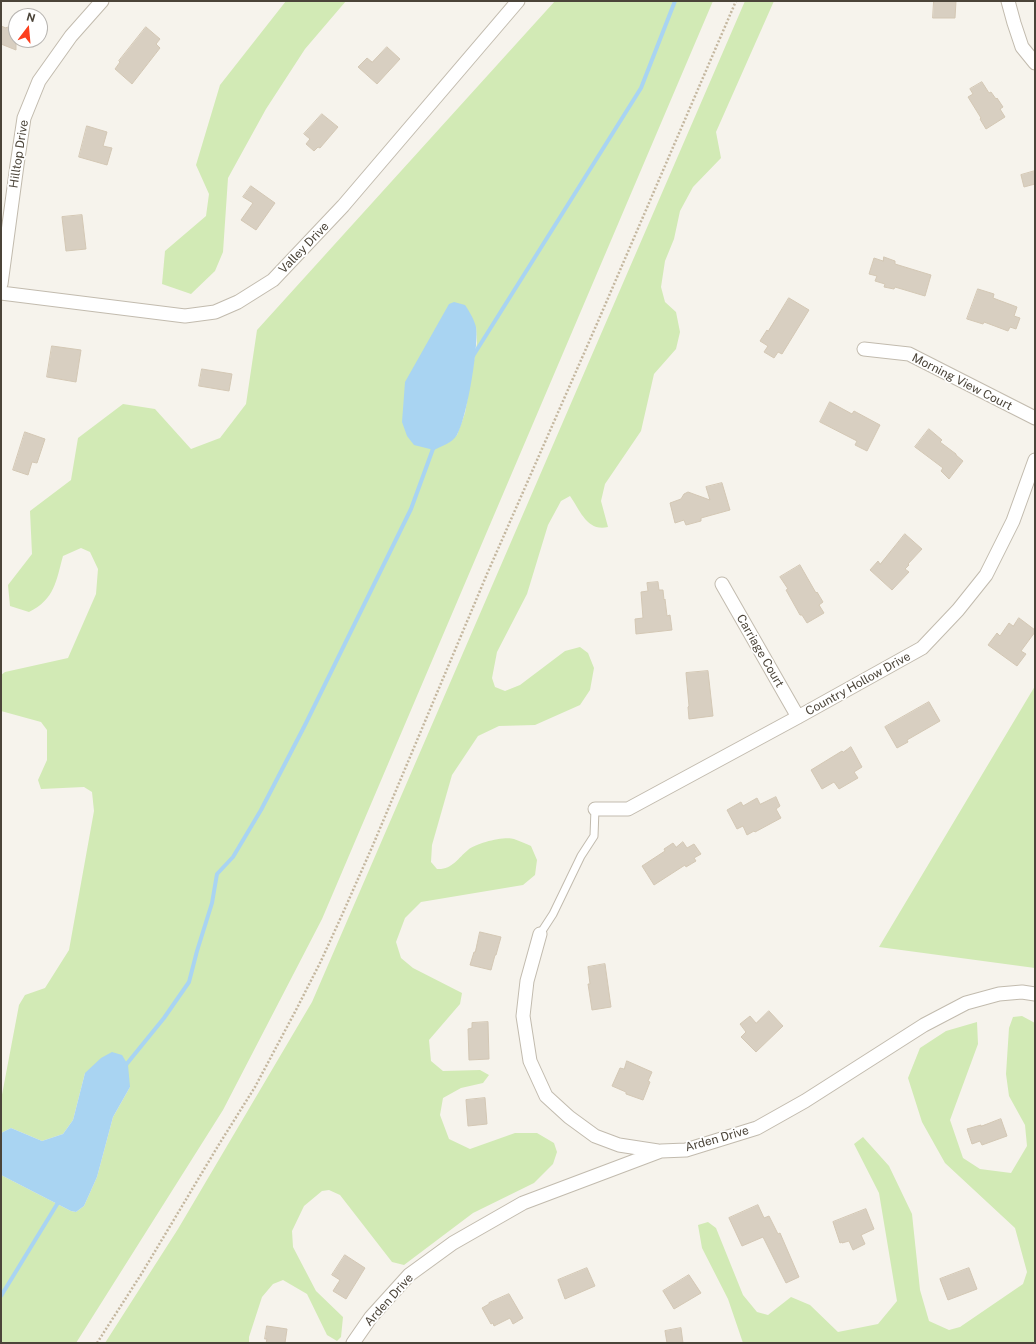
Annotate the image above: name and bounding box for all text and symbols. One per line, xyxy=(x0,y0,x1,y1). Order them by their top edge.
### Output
north arrow xyxy=(8,8,48,48)
text: N xyxy=(25,10,37,24)
street label: Hilltop Drive xyxy=(6,119,32,189)
street label: Valley Drive xyxy=(276,219,332,277)
street label: Morning View Court xyxy=(909,350,1015,414)
street label: Carriage Court xyxy=(733,612,787,690)
street label: Country Hollow Drive xyxy=(803,649,913,719)
street label: Arden Drive xyxy=(683,1123,751,1155)
street label: Arden Drive xyxy=(362,1271,416,1329)

